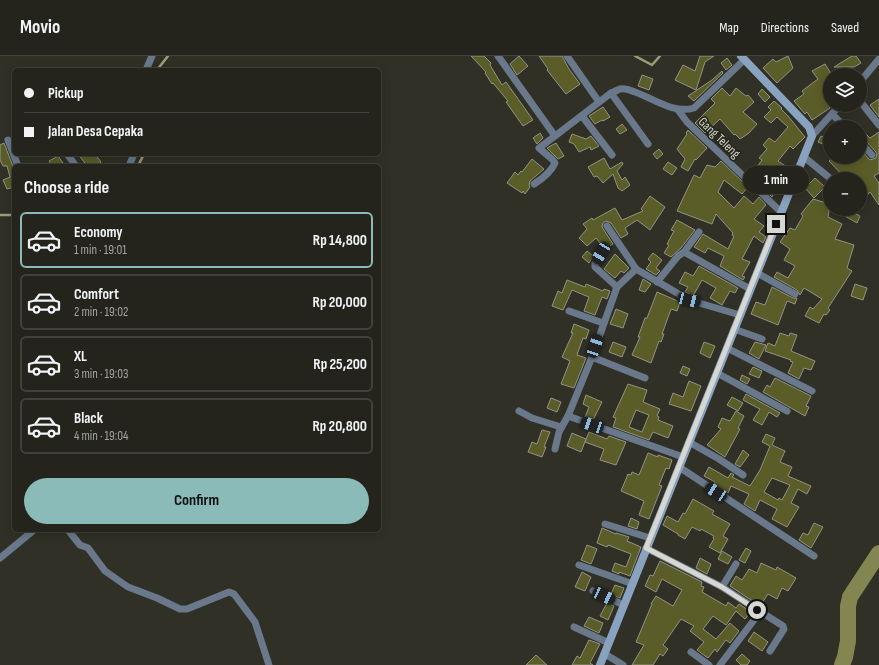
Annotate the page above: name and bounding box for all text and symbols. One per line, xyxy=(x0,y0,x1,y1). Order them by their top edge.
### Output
text: Movio xyxy=(20,16,60,39)
text: Map xyxy=(719,19,739,36)
text: Directions xyxy=(761,19,809,36)
text: Saved xyxy=(831,19,859,36)
map controls xyxy=(823,68,867,216)
button: layers xyxy=(823,68,867,112)
text: Pickup xyxy=(48,84,84,103)
street label: Gang Teleng xyxy=(695,114,744,162)
button: + xyxy=(823,120,867,164)
text: Jalan Desa Cepaka xyxy=(48,122,143,141)
callout: 1 min xyxy=(743,166,809,194)
text: 1 min xyxy=(764,172,788,188)
button: − xyxy=(823,172,867,216)
text: Choose a ride xyxy=(24,177,109,198)
route end xyxy=(767,215,785,233)
icon: car xyxy=(26,222,62,258)
text: Economy xyxy=(74,223,123,242)
text: Rp 14,800 xyxy=(313,231,367,250)
car xyxy=(590,240,612,266)
text: 1 min · 19:01 xyxy=(74,242,127,258)
icon: car xyxy=(26,284,62,320)
text: Comfort xyxy=(74,285,119,304)
car xyxy=(676,291,702,309)
text: Rp 20,000 xyxy=(313,293,367,312)
text: 2 min · 19:02 xyxy=(74,304,128,320)
car xyxy=(586,333,604,359)
icon: car xyxy=(26,346,62,382)
text: XL xyxy=(74,347,87,366)
text: Rp 25,200 xyxy=(313,355,367,374)
text: 3 min · 19:03 xyxy=(74,366,129,382)
icon: car xyxy=(26,408,62,444)
text: Black xyxy=(74,409,103,428)
car xyxy=(579,415,605,435)
text: Rp 20,800 xyxy=(312,417,367,436)
text: 4 min · 19:04 xyxy=(74,428,129,444)
button: Confirm xyxy=(24,478,369,524)
car xyxy=(703,480,729,504)
car xyxy=(591,585,617,607)
route start xyxy=(748,601,766,619)

